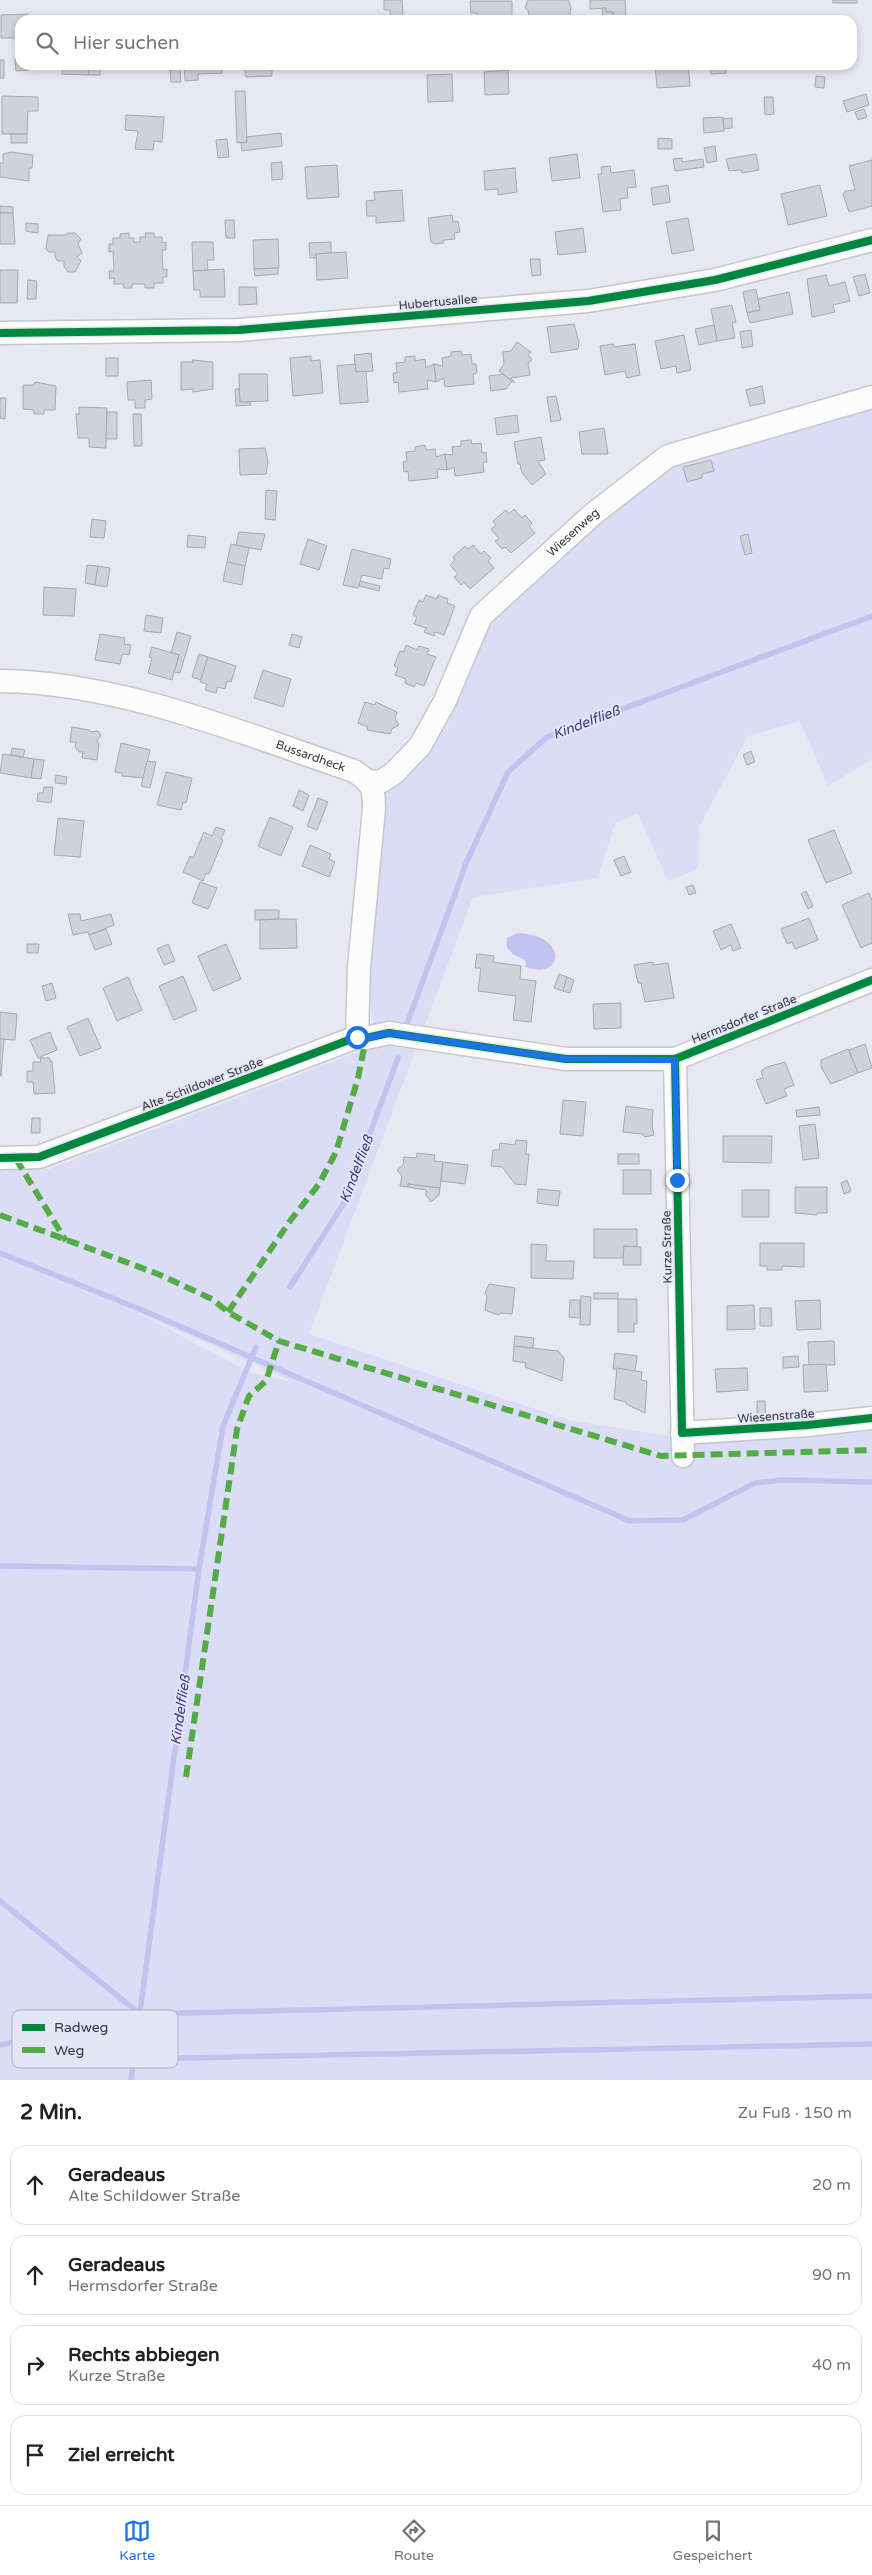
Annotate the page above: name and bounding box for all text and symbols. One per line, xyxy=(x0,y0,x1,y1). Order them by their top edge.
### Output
search box xyxy=(15,15,857,70)
icon: search xyxy=(33,29,61,57)
text: Hier suchen xyxy=(73,32,180,54)
street label: Hubertusallee xyxy=(398,292,478,312)
street label: Wiesenweg xyxy=(544,505,602,560)
water label: Kindelfließ xyxy=(550,701,624,743)
street label: Bussardheck xyxy=(274,737,348,775)
street label: Hermsdorfer Straße xyxy=(689,991,799,1047)
route start xyxy=(346,1026,369,1049)
street label: Alte Schildower Straße xyxy=(139,1054,265,1114)
water label: Kindelfließ xyxy=(336,1132,378,1205)
route end xyxy=(666,1169,689,1192)
street label: Kurze Straße xyxy=(659,1210,675,1284)
street label: Wiesenstraße xyxy=(737,1406,815,1426)
water label: Kindelfließ xyxy=(167,1673,194,1746)
legend xyxy=(12,2010,178,2068)
text: Radweg xyxy=(54,2019,108,2036)
text: Weg xyxy=(54,2042,84,2059)
text: 2 Min. xyxy=(20,2100,82,2125)
text: Zu Fuß · 150 m xyxy=(738,2103,852,2123)
text: Geradeaus xyxy=(68,2164,165,2186)
icon: ahead xyxy=(21,2171,49,2199)
text: 20 m xyxy=(812,2175,851,2195)
text: Alte Schildower Straße xyxy=(68,2186,240,2206)
text: Geradeaus xyxy=(68,2254,165,2276)
icon: ahead xyxy=(21,2261,49,2289)
text: 90 m xyxy=(812,2265,851,2285)
text: Hermsdorfer Straße xyxy=(68,2276,218,2296)
text: Rechts abbiegen xyxy=(68,2344,220,2366)
icon: right xyxy=(21,2351,49,2379)
text: 40 m xyxy=(812,2355,851,2375)
text: Kurze Straße xyxy=(68,2366,165,2386)
icon: arrive xyxy=(21,2441,49,2469)
text: Ziel erreicht xyxy=(68,2444,175,2466)
tab: Karte xyxy=(119,2517,155,2564)
tab: Route xyxy=(394,2517,434,2564)
tab: Gespeichert xyxy=(673,2517,753,2564)

